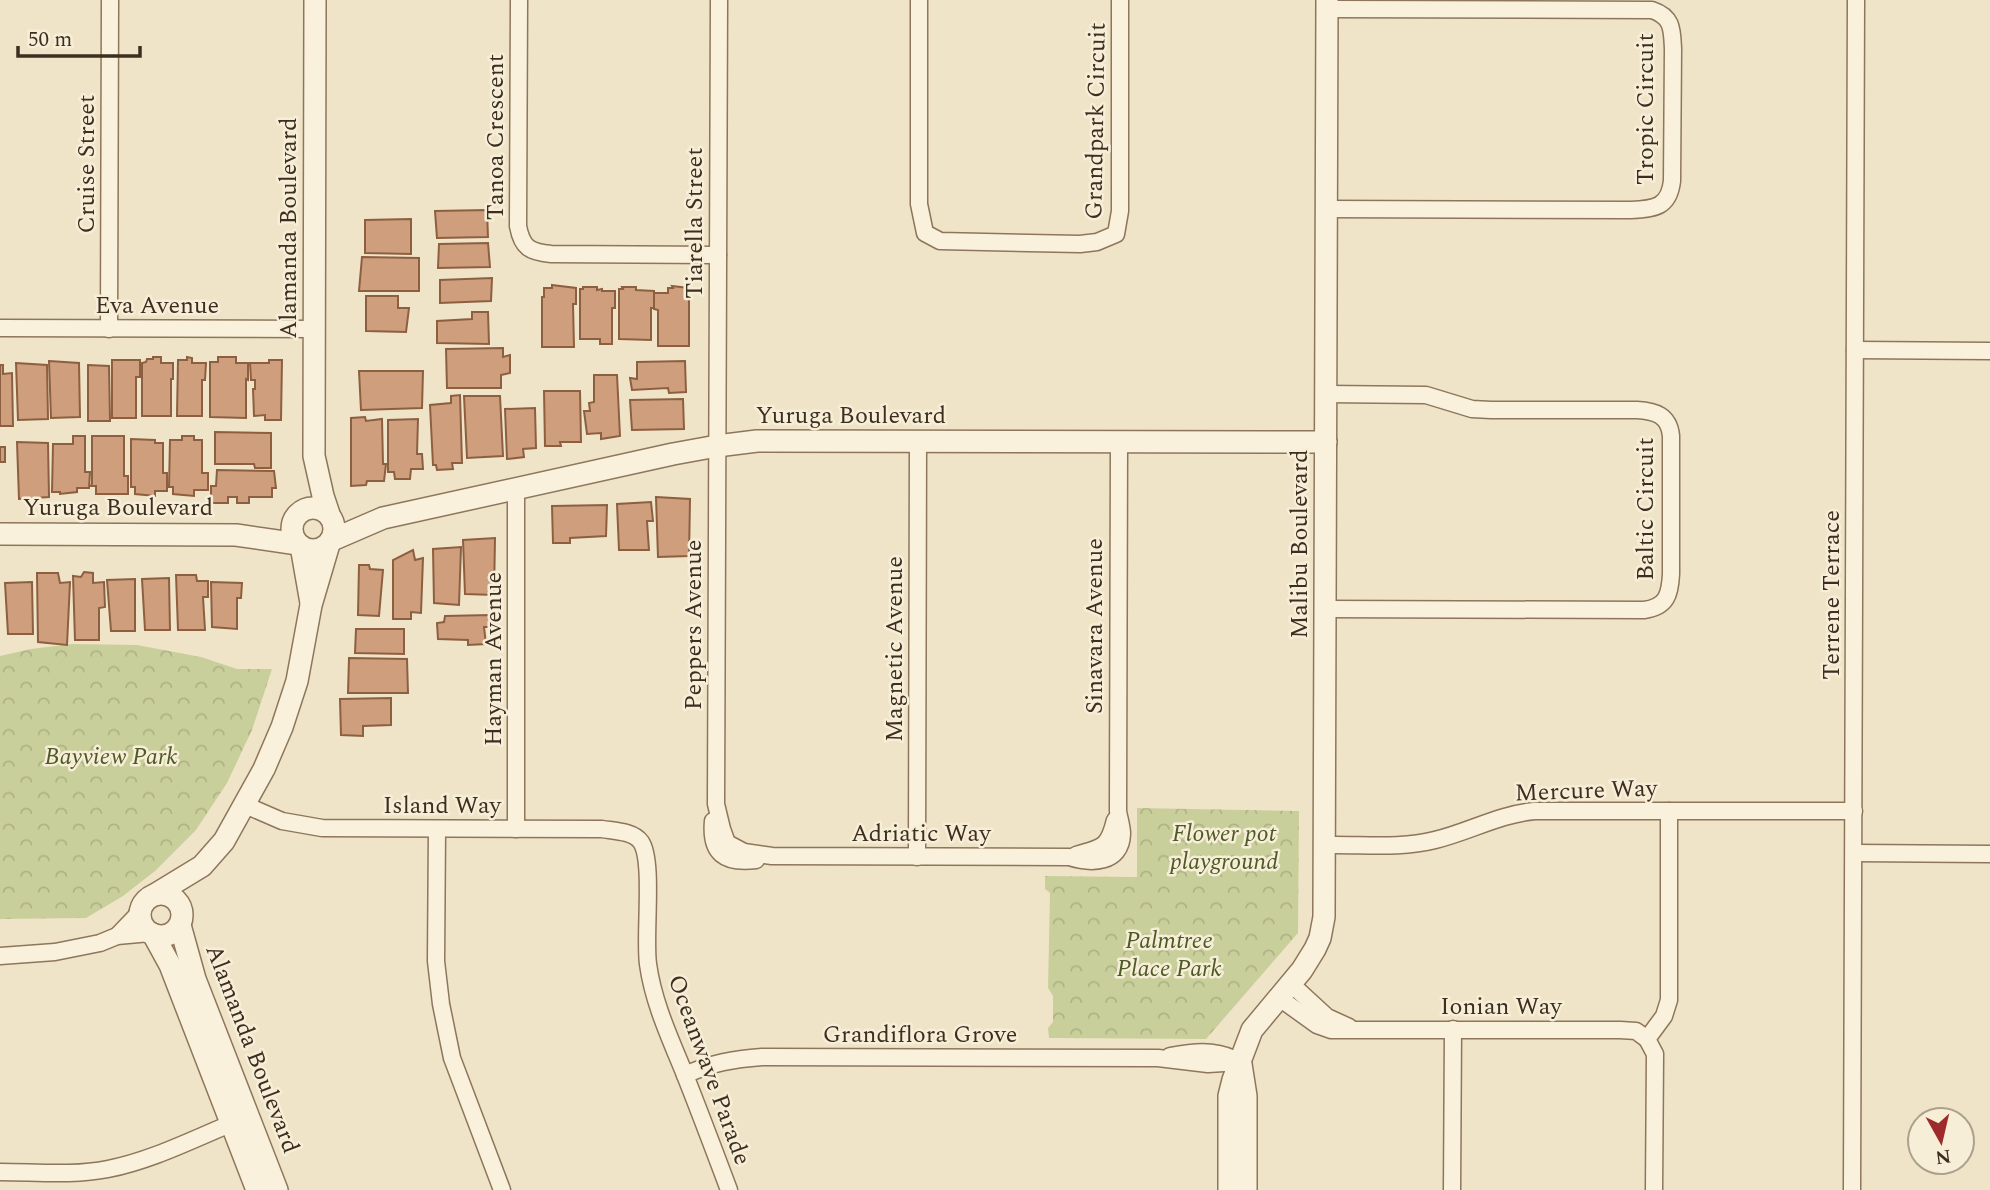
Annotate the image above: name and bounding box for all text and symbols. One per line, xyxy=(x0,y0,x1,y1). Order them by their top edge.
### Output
scale bar xyxy=(18,14,140,58)
street label: Grandpark Circuit xyxy=(1076,22,1116,220)
text: 50 m xyxy=(28,24,72,56)
street label: Tropic Circuit xyxy=(1628,33,1664,185)
street label: Tanoa Crescent xyxy=(478,54,514,220)
street label: Cruise Street xyxy=(69,95,105,233)
street label: Alamanda Boulevard xyxy=(271,117,307,339)
street label: Tiarella Street xyxy=(677,147,713,299)
street label: Eva Avenue xyxy=(95,288,219,324)
street label: Yuruga Boulevard xyxy=(756,398,946,434)
street label: Baltic Circuit xyxy=(1628,437,1664,581)
street label: Malibu Boulevard xyxy=(1282,449,1318,639)
street label: Yuruga Boulevard xyxy=(23,490,213,526)
street label: Terrene Terrace xyxy=(1814,510,1850,680)
street label: Sinavara Avenue xyxy=(1077,538,1113,714)
street label: Peppers Avenue xyxy=(676,540,712,710)
street label: Magnetic Avenue xyxy=(877,556,913,742)
street label: Hayman Avenue xyxy=(476,572,512,746)
park label: Bayview Park xyxy=(45,739,177,775)
street label: Mercure Way xyxy=(1514,770,1659,811)
street label: Island Way xyxy=(383,788,503,824)
street label: Adriatic Way xyxy=(851,816,992,852)
park label: Flower pot playground xyxy=(1169,816,1278,880)
park label: Palmtree Place Park xyxy=(1116,923,1222,987)
street label: Alamanda Boulevard xyxy=(196,939,308,1159)
street label: Oceanwave Parade xyxy=(658,970,760,1170)
street label: Ionian Way xyxy=(1440,989,1563,1025)
street label: Grandiflora Grove xyxy=(823,1017,1017,1053)
north arrow xyxy=(1906,1106,1976,1176)
text: N xyxy=(1933,1141,1953,1172)

